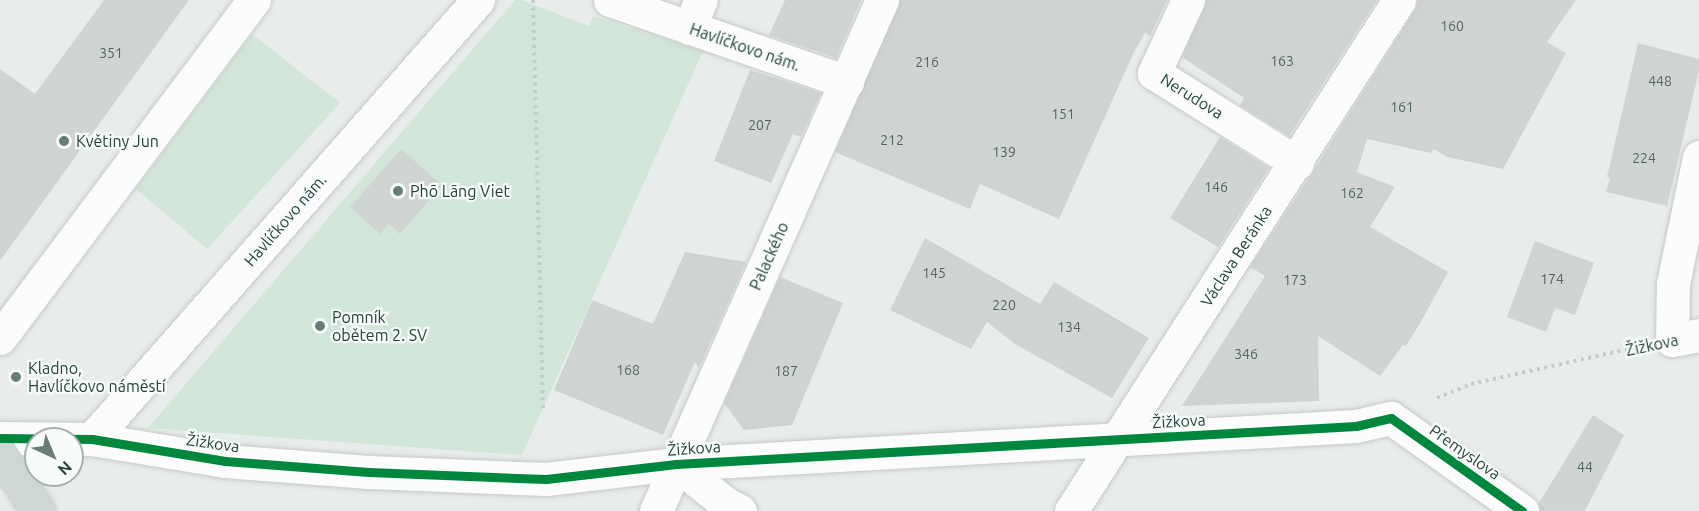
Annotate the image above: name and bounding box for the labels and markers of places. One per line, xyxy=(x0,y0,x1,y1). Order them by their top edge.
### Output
place label: Květiny Jun xyxy=(76,131,159,151)
marker: Květiny Jun xyxy=(57,134,71,148)
place label: Phõ Lãng Viet xyxy=(410,181,510,201)
marker: Phõ Lãng Viet xyxy=(391,184,405,198)
place label: Pomník obětem 2. SV xyxy=(332,307,427,345)
marker: Pomník obětem 2. SV xyxy=(313,319,327,333)
place label: Kladno, Havlíčkovo náměstí xyxy=(28,358,166,396)
marker: Kladno, Havlíčkovo náměstí xyxy=(9,370,23,384)

